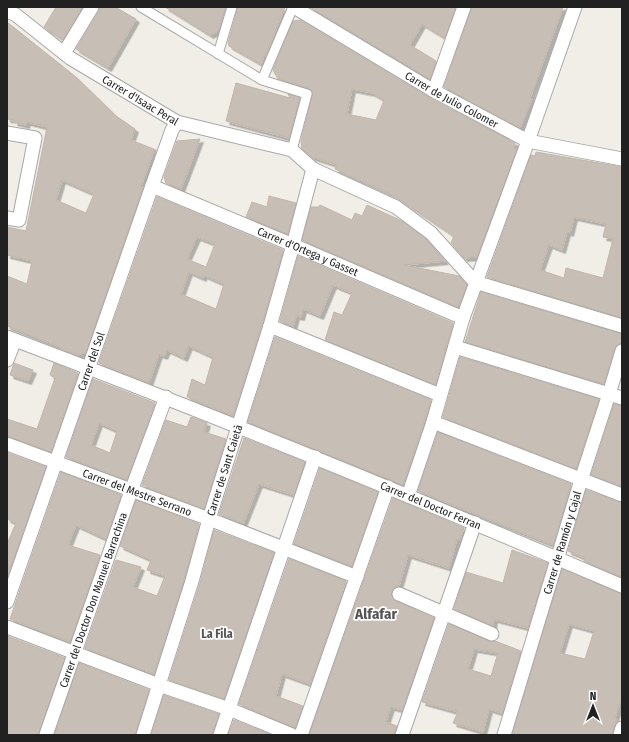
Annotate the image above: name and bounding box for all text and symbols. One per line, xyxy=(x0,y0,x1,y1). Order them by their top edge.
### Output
street label: Carrer de Julio Colomer xyxy=(403,69,501,131)
street label: Carrer d'Isaac Peral xyxy=(100,73,181,128)
street label: Carrer d'Ortega y Gasset xyxy=(255,225,360,279)
street label: Carrer del Sol xyxy=(75,330,108,392)
street label: Carrer de Sant Caietà xyxy=(204,423,245,518)
street label: Carrer del Mestre Serrano xyxy=(81,467,194,519)
street label: Carrer del Doctor Ferran xyxy=(378,479,483,533)
street label: Carrer de Ramón y Cajal xyxy=(541,489,584,596)
street label: Carrer del Doctor Don Manuel Barrachina xyxy=(57,511,130,689)
district label: Alfafar xyxy=(354,605,397,623)
district label: La Fila xyxy=(201,627,233,641)
north arrow xyxy=(573,686,613,726)
text: N xyxy=(590,690,596,703)

